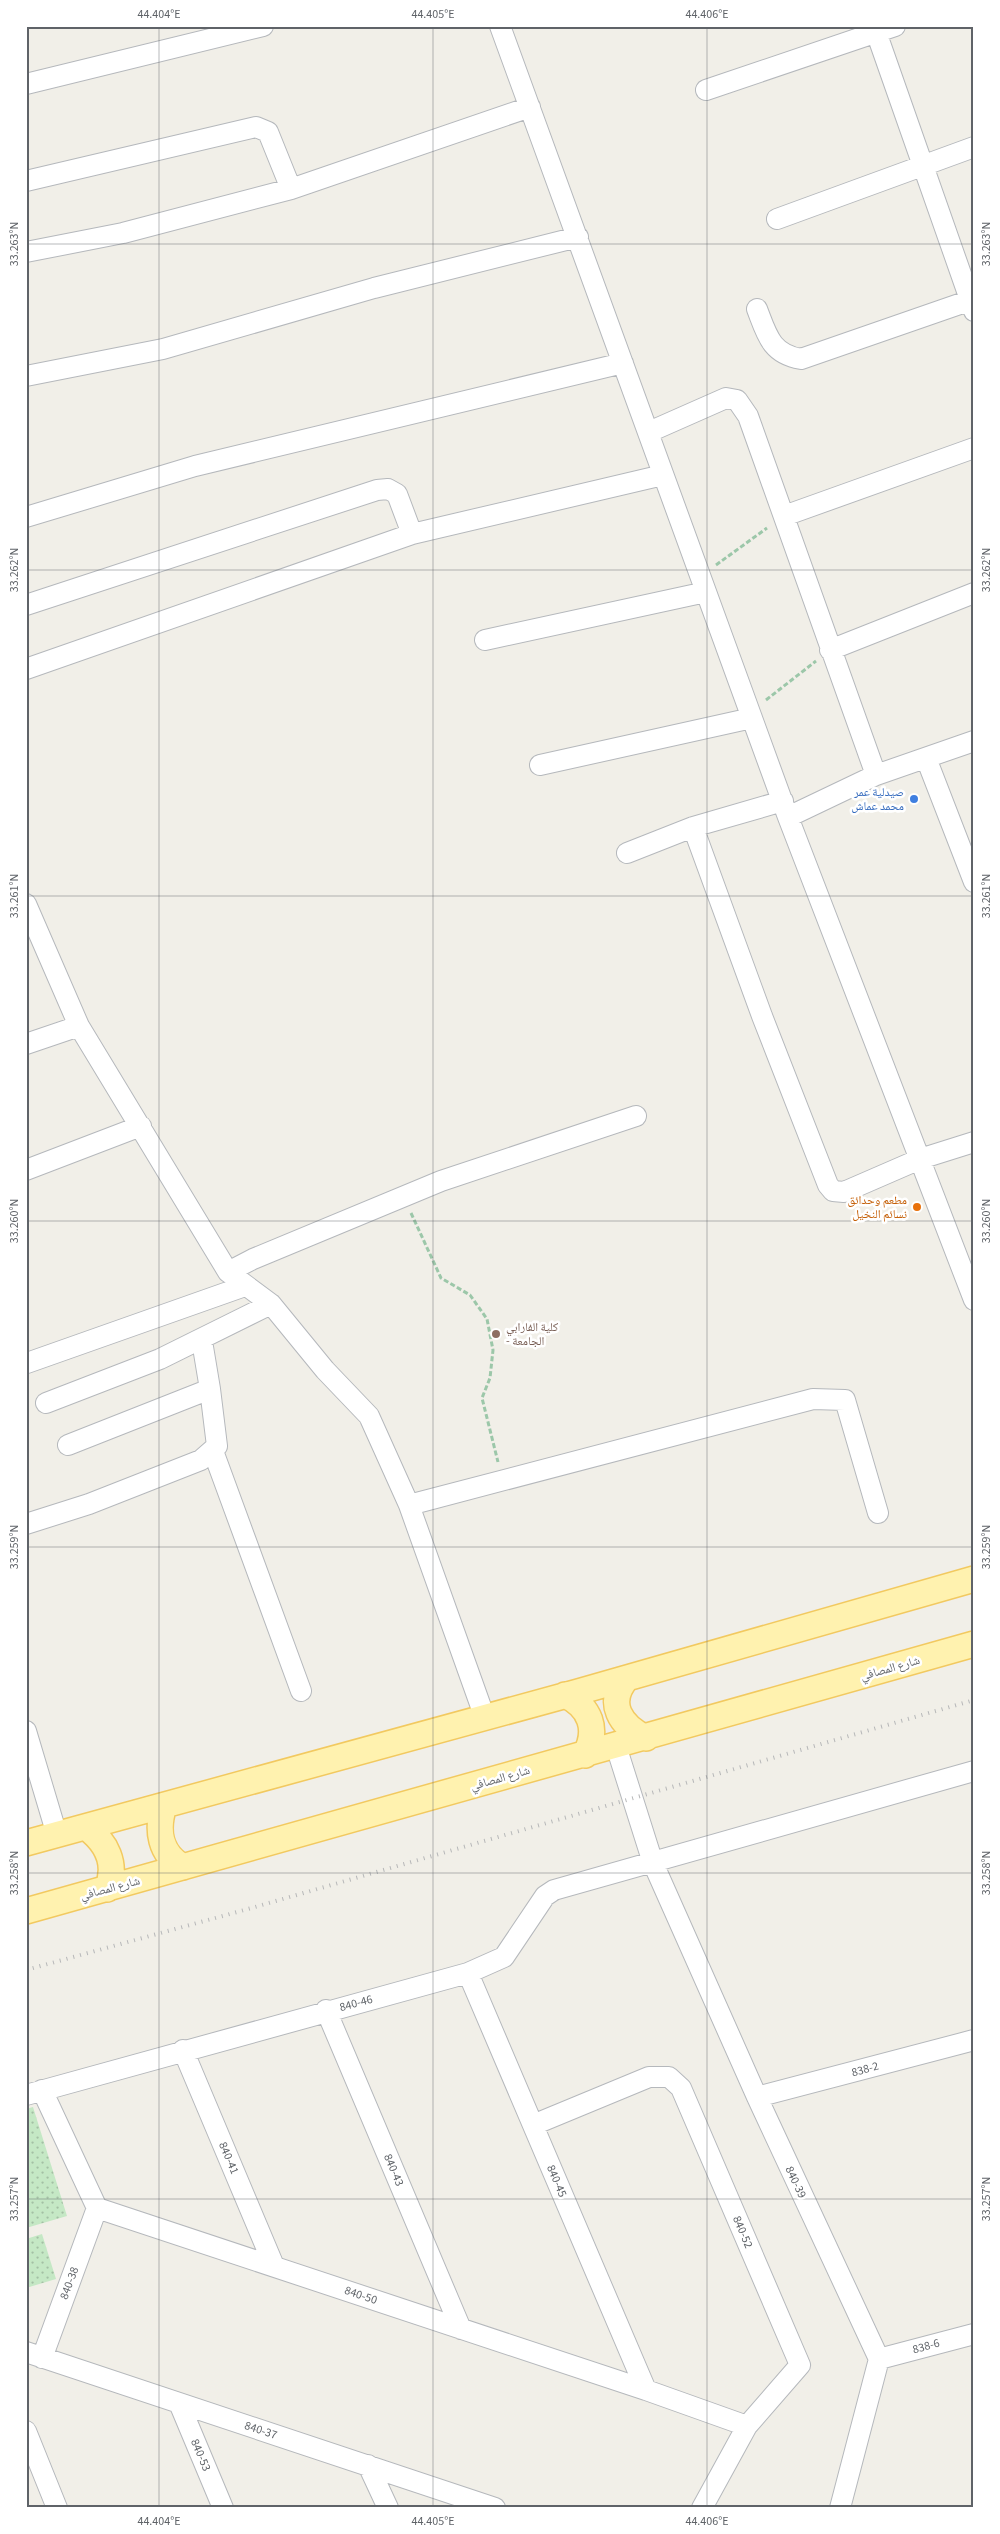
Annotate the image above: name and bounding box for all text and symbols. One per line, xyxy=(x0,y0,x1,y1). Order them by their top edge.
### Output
text: 44.404°E xyxy=(137,6,181,23)
text: 44.405°E xyxy=(411,6,455,23)
text: 44.406°E xyxy=(685,6,729,23)
text: 33.263°N xyxy=(6,222,23,266)
text: 33.263°N xyxy=(978,222,995,266)
text: 33.262°N xyxy=(6,548,23,592)
text: 33.262°N xyxy=(978,548,995,592)
place label: صيدلية عمر محمد عماش xyxy=(851,784,904,815)
marker: صيدلية عمر محمد عماش xyxy=(908,793,920,805)
text: 33.261°N xyxy=(6,874,23,918)
text: 33.261°N xyxy=(978,874,995,918)
place label: مطعم وحدائق نسائم النخيل xyxy=(847,1192,907,1223)
text: 33.260°N xyxy=(6,1199,23,1243)
text: 33.260°N xyxy=(978,1199,995,1243)
marker: مطعم وحدائق نسائم النخيل xyxy=(911,1201,923,1213)
place label: كلية الفارابي - الجامعة xyxy=(506,1319,558,1350)
marker: كلية الفارابي - الجامعة xyxy=(490,1328,502,1340)
text: 33.259°N xyxy=(6,1525,23,1569)
text: 33.259°N xyxy=(978,1525,995,1569)
street label: شارع المصافي xyxy=(858,1652,922,1686)
street label: شارع المصافي xyxy=(468,1762,532,1796)
text: 33.258°N xyxy=(6,1851,23,1895)
text: 33.258°N xyxy=(978,1851,995,1895)
street label: شارع المصافي xyxy=(78,1872,142,1906)
street label: 840-46 xyxy=(338,1991,375,2016)
street label: 838-2 xyxy=(850,2058,881,2081)
street label: 840-41 xyxy=(214,2139,243,2177)
street label: 840-43 xyxy=(379,2151,408,2189)
street label: 840-45 xyxy=(542,2162,571,2200)
street label: 840-39 xyxy=(781,2163,810,2201)
text: 33.257°N xyxy=(6,2177,23,2221)
text: 33.257°N xyxy=(978,2177,995,2221)
street label: 840-52 xyxy=(728,2213,757,2251)
street label: 840-38 xyxy=(56,2264,83,2302)
street label: 840-50 xyxy=(342,2282,379,2309)
street label: 838-6 xyxy=(911,2335,942,2358)
street label: 840-37 xyxy=(242,2417,279,2444)
street label: 840-53 xyxy=(186,2436,215,2474)
text: 44.404°E xyxy=(137,2513,181,2530)
text: 44.405°E xyxy=(411,2513,455,2530)
text: 44.406°E xyxy=(685,2513,729,2530)

